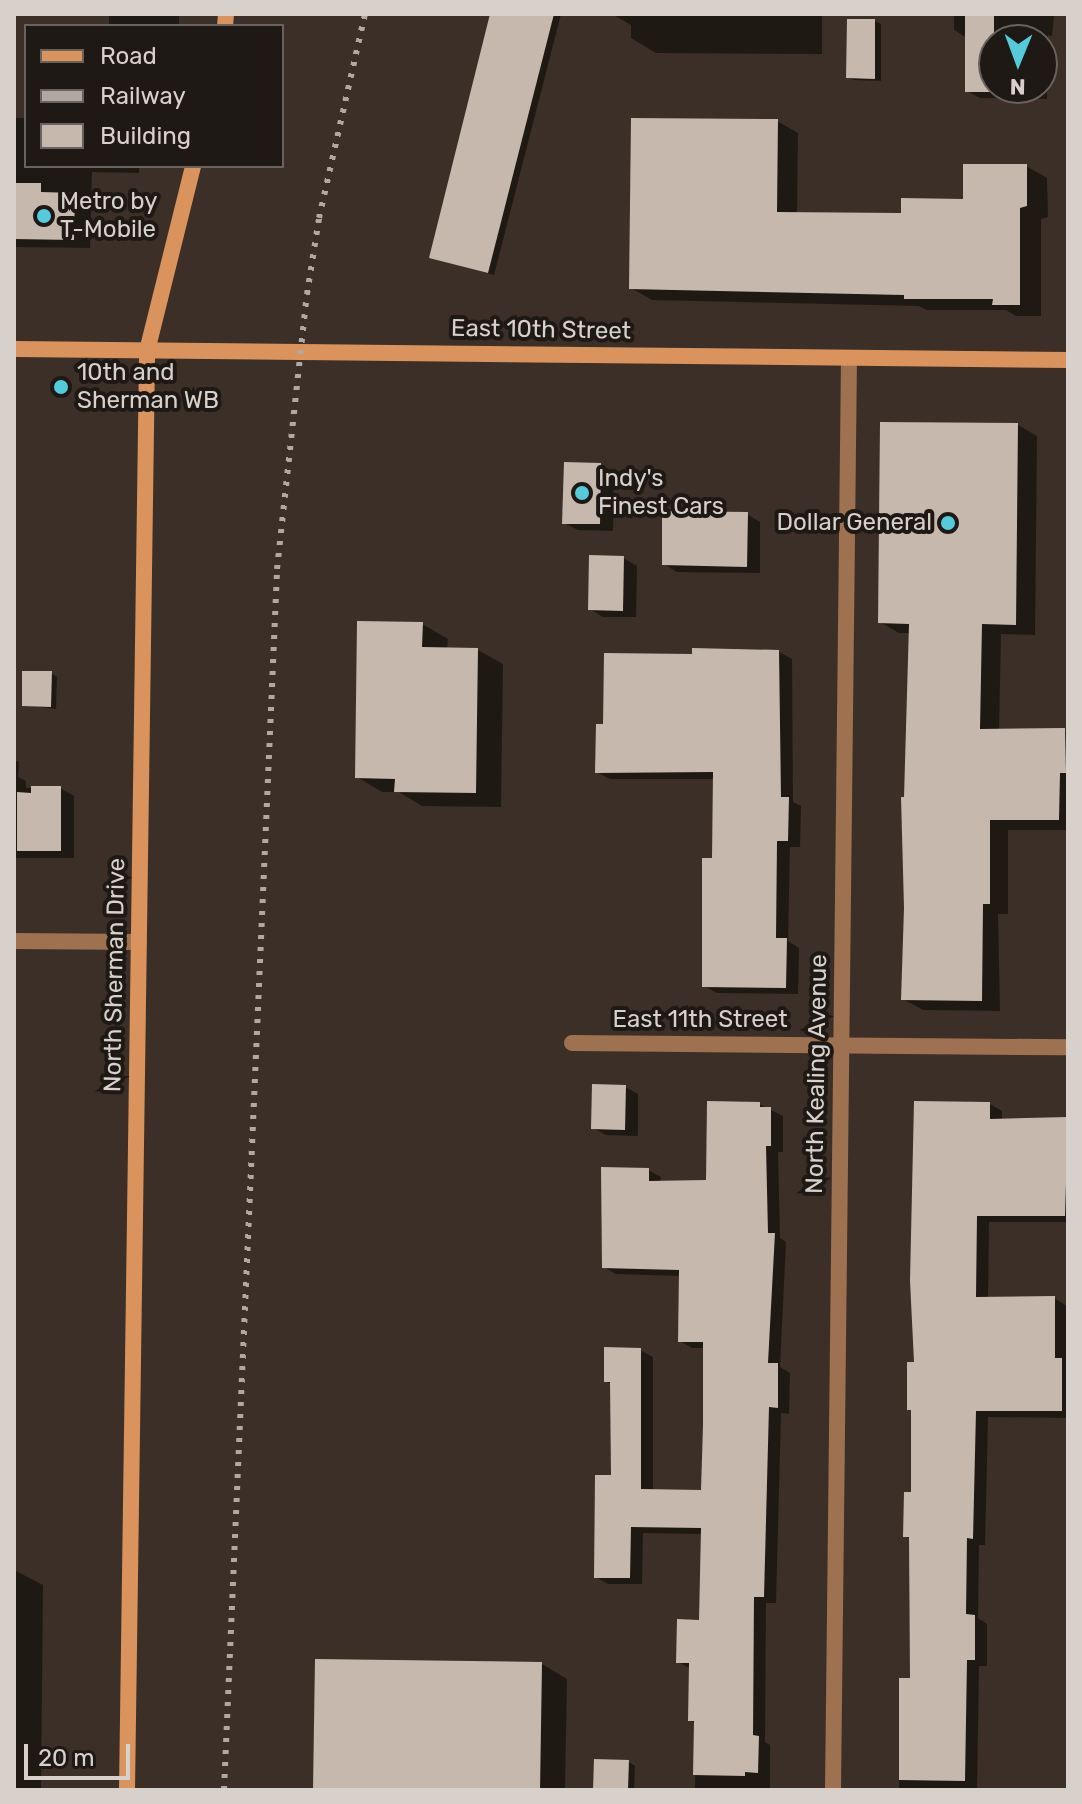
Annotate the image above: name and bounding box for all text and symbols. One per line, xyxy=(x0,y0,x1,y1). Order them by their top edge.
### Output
legend xyxy=(24,24,284,168)
north arrow xyxy=(978,24,1058,104)
text: Road xyxy=(100,42,157,70)
text: N xyxy=(1009,73,1026,100)
text: Railway xyxy=(100,82,186,110)
text: Building xyxy=(100,122,191,150)
place label: Metro by T-Mobile xyxy=(60,188,157,244)
marker: Metro by T-Mobile xyxy=(35,207,53,225)
street label: East 10th Street xyxy=(451,314,631,346)
place label: 10th and Sherman WB xyxy=(77,359,219,415)
marker: 10th and Sherman WB xyxy=(52,378,70,396)
place label: Indy's Finest Cars xyxy=(598,465,724,521)
marker: Indy's Finest Cars xyxy=(573,484,591,502)
place label: Dollar General xyxy=(776,509,932,537)
marker: Dollar General xyxy=(939,514,957,532)
street label: North Sherman Drive xyxy=(99,858,131,1092)
street label: North Kealing Avenue xyxy=(801,954,833,1194)
street label: East 11th Street xyxy=(612,1006,788,1034)
scale bar xyxy=(28,1728,134,1778)
text: 20 m xyxy=(38,1744,95,1772)

